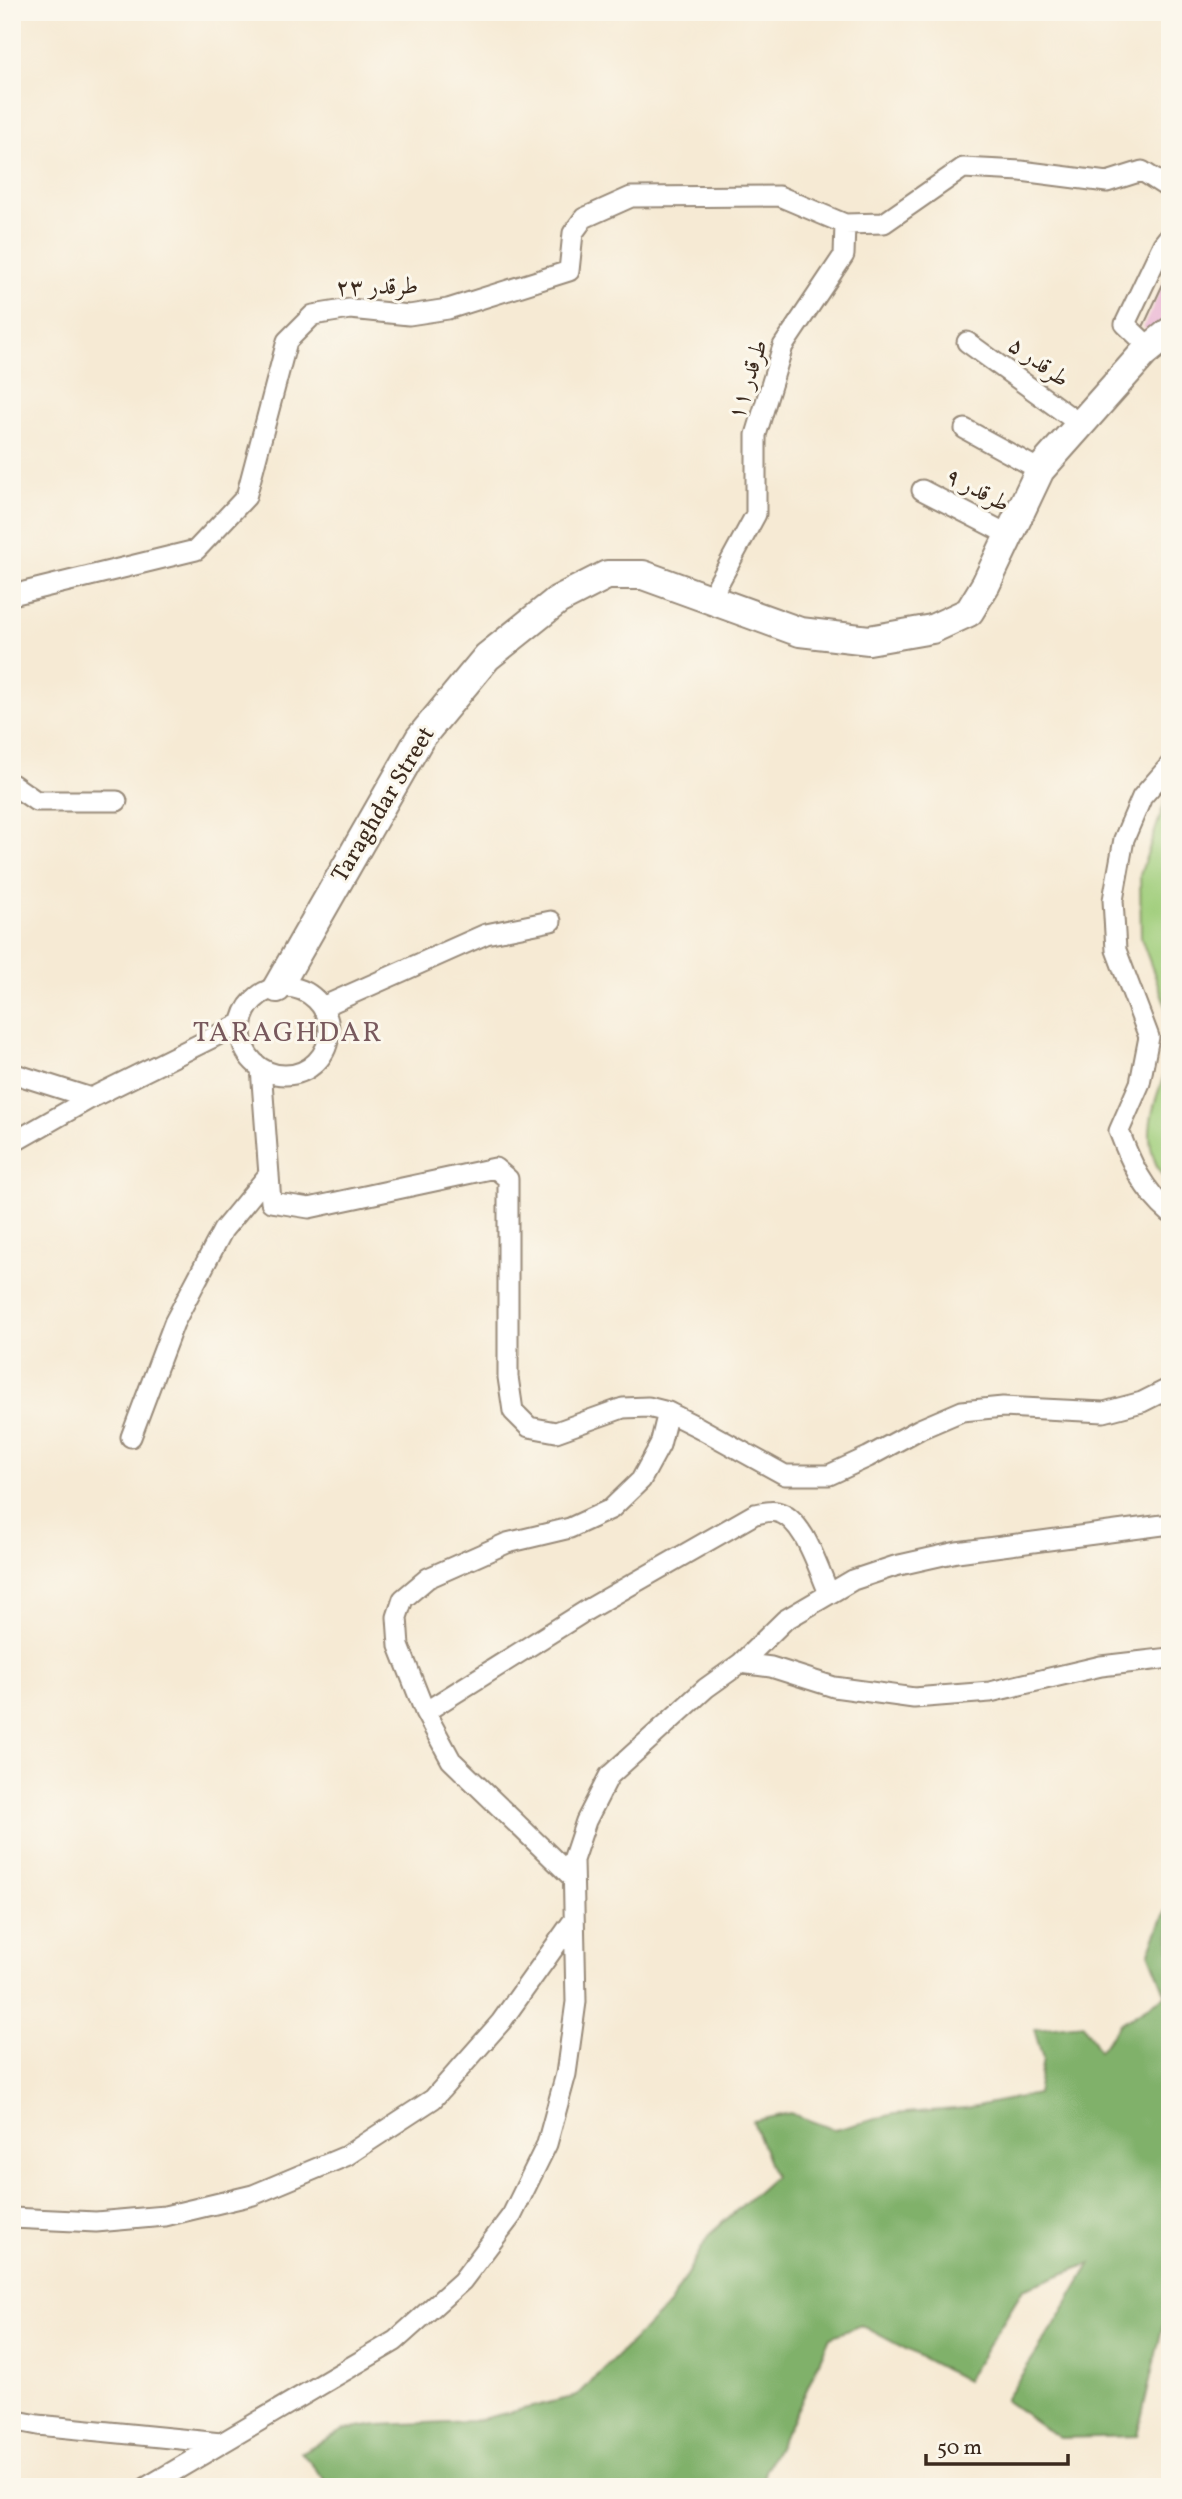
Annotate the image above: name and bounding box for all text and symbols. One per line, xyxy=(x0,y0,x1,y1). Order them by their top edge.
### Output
street label: طرقدر ۲۳ xyxy=(335,270,419,306)
street label: طرقدر ۵ xyxy=(1000,329,1076,397)
street label: طرقدر ۱۱ xyxy=(720,335,778,425)
street label: طرقدر ۹ xyxy=(939,460,1015,522)
street label: Taraghdar Street xyxy=(324,721,444,889)
district label: TARAGHDAR xyxy=(193,1014,383,1053)
scale bar xyxy=(926,2422,1068,2466)
text: 50 m xyxy=(937,2434,982,2463)

